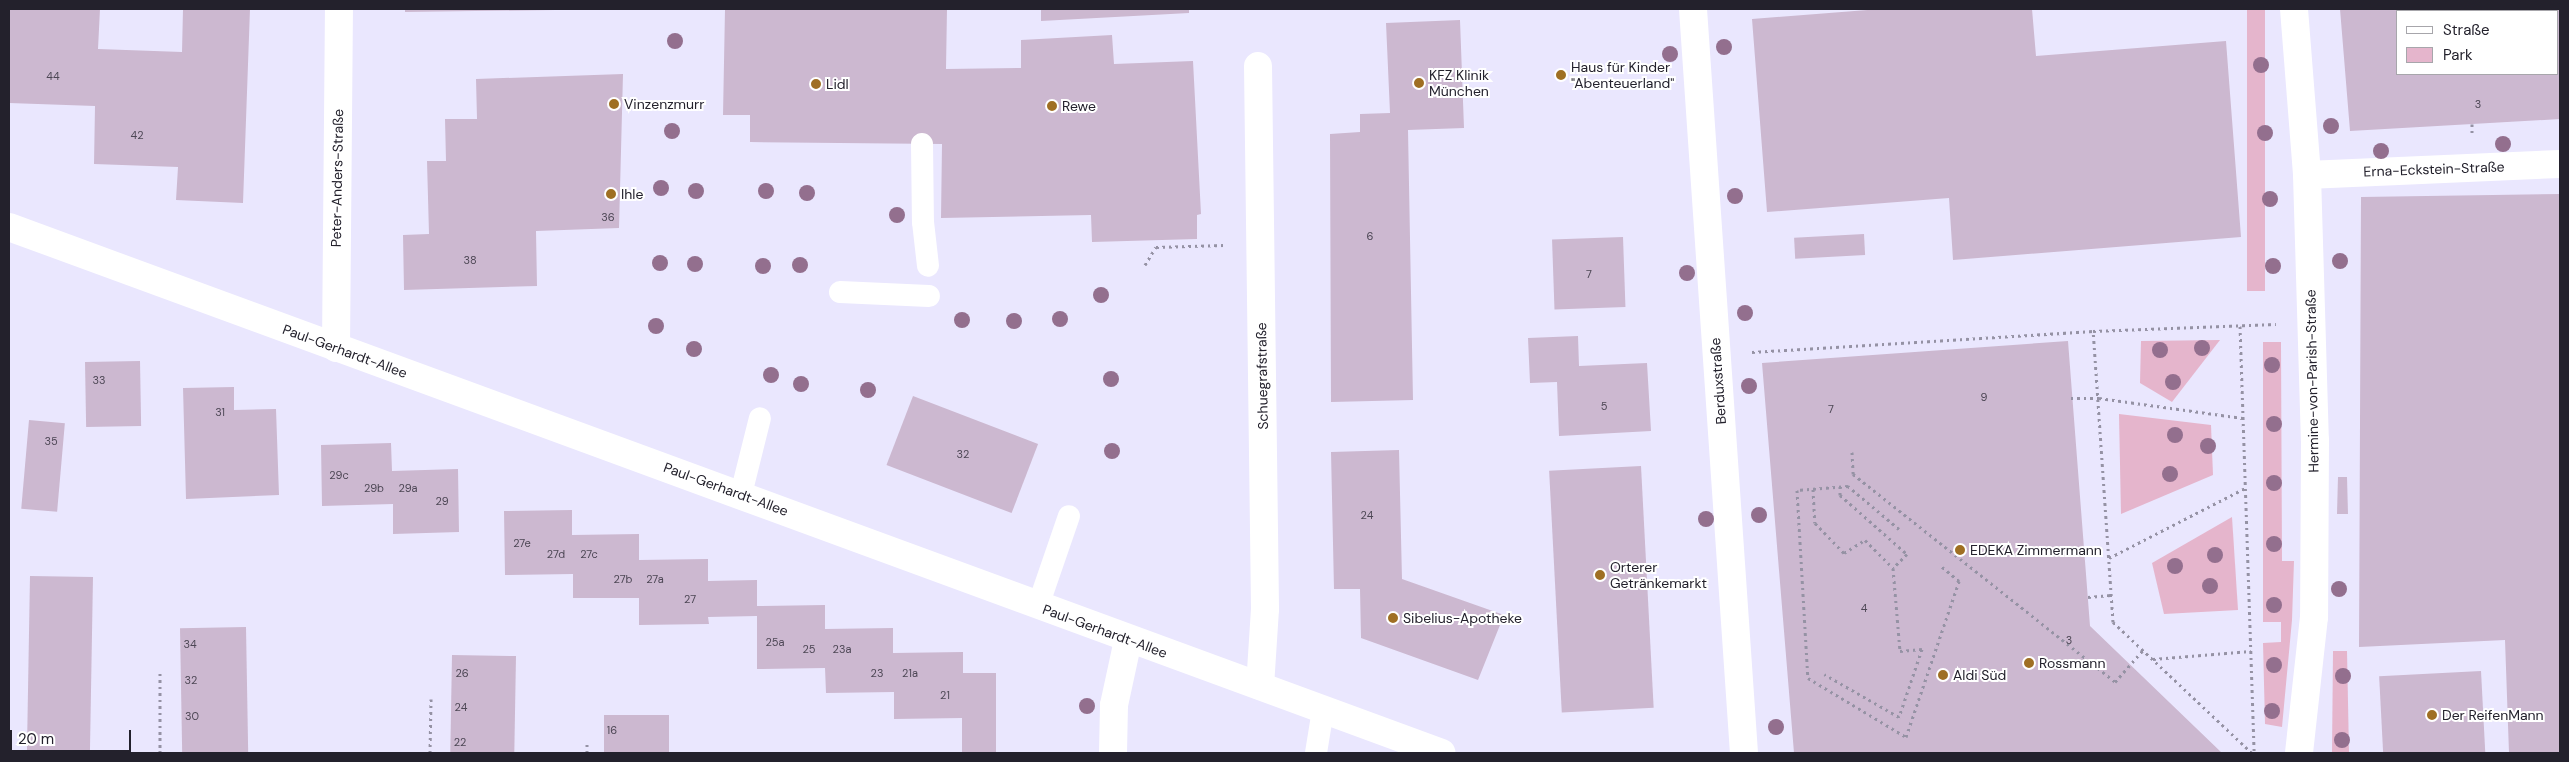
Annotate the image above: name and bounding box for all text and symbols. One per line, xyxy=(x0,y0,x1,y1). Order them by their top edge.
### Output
legend xyxy=(2396,10,2559,75)
text: Straße xyxy=(2443,20,2490,40)
text: Park xyxy=(2443,45,2473,65)
place label: Haus für Kinder "Abenteuerland" xyxy=(1571,59,1674,92)
place label: KFZ Klinik München xyxy=(1429,67,1489,100)
house number: 44 xyxy=(46,69,60,83)
marker: Haus für Kinder "Abenteuerland" xyxy=(1555,69,1567,81)
place label: Lidl xyxy=(826,76,849,92)
marker: KFZ Klinik München xyxy=(1413,77,1425,89)
marker: Lidl xyxy=(810,78,822,90)
place label: Vinzenzmurr xyxy=(624,96,704,112)
house number: 3 xyxy=(2475,97,2481,111)
marker: Vinzenzmurr xyxy=(608,98,620,110)
place label: Rewe xyxy=(1062,98,1096,114)
marker: Rewe xyxy=(1046,100,1058,112)
street label: Peter-Anders-Straße xyxy=(327,109,347,247)
house number: 42 xyxy=(130,128,144,142)
street label: Erna-Eckstein-Straße xyxy=(2363,158,2505,180)
place label: Ihle xyxy=(621,186,643,202)
marker: Ihle xyxy=(605,188,617,200)
house number: 36 xyxy=(601,210,615,224)
house number: 6 xyxy=(1367,229,1373,243)
house number: 38 xyxy=(463,253,477,267)
house number: 7 xyxy=(1586,267,1592,281)
street label: Hermine-von-Parish-Straße xyxy=(2302,289,2322,473)
street label: Paul-Gerhardt-Allee xyxy=(280,321,410,381)
street label: Schuegrafstraße xyxy=(1253,322,1271,430)
street label: Berduxstraße xyxy=(1707,337,1729,425)
house number: 33 xyxy=(92,373,106,387)
house number: 9 xyxy=(1981,390,1987,404)
house number: 5 xyxy=(1601,399,1607,413)
house number: 7 xyxy=(1828,402,1834,416)
house number: 31 xyxy=(215,405,225,419)
house number: 35 xyxy=(44,434,58,448)
house number: 32 xyxy=(957,447,969,461)
street label: Paul-Gerhardt-Allee xyxy=(661,459,791,519)
house number: 29c xyxy=(329,468,349,482)
house number: 29b xyxy=(364,481,384,495)
house number: 29a xyxy=(398,481,418,495)
house number: 29 xyxy=(435,494,449,508)
house number: 24 xyxy=(1361,508,1373,522)
house number: 27e xyxy=(513,536,531,550)
place label: EDEKA Zimmermann xyxy=(1970,542,2102,558)
marker: EDEKA Zimmermann xyxy=(1954,544,1966,556)
house number: 27d xyxy=(547,547,565,561)
house number: 27c xyxy=(580,547,598,561)
place label: Orterer Getränkemarkt xyxy=(1610,559,1707,592)
marker: Orterer Getränkemarkt xyxy=(1594,569,1606,581)
house number: 27b xyxy=(614,572,632,586)
house number: 27a xyxy=(646,572,664,586)
house number: 27 xyxy=(684,592,696,606)
street label: Paul-Gerhardt-Allee xyxy=(1040,601,1170,661)
house number: 4 xyxy=(1861,601,1867,615)
place label: Sibelius-Apotheke xyxy=(1403,610,1522,626)
marker: Sibelius-Apotheke xyxy=(1387,612,1399,624)
house number: 3 xyxy=(2066,633,2072,647)
house number: 25a xyxy=(765,635,785,649)
house number: 34 xyxy=(183,637,197,651)
house number: 25 xyxy=(802,642,816,656)
house number: 23a xyxy=(833,642,851,656)
place label: Rossmann xyxy=(2039,655,2105,671)
marker: Rossmann xyxy=(2023,657,2035,669)
house number: 26 xyxy=(455,666,469,680)
house number: 23 xyxy=(871,666,883,680)
house number: 21a xyxy=(902,666,918,680)
place label: Aldi Süd xyxy=(1953,667,2006,683)
marker: Aldi Süd xyxy=(1937,669,1949,681)
house number: 32 xyxy=(185,673,197,687)
house number: 21 xyxy=(940,688,950,702)
house number: 24 xyxy=(455,700,467,714)
place label: Der ReifenMann xyxy=(2442,707,2544,723)
house number: 30 xyxy=(185,709,199,723)
marker: Der ReifenMann xyxy=(2426,709,2438,721)
scale bar xyxy=(12,720,134,752)
house number: 16 xyxy=(607,723,617,737)
text: 20 m xyxy=(18,729,54,749)
house number: 22 xyxy=(454,735,466,749)

